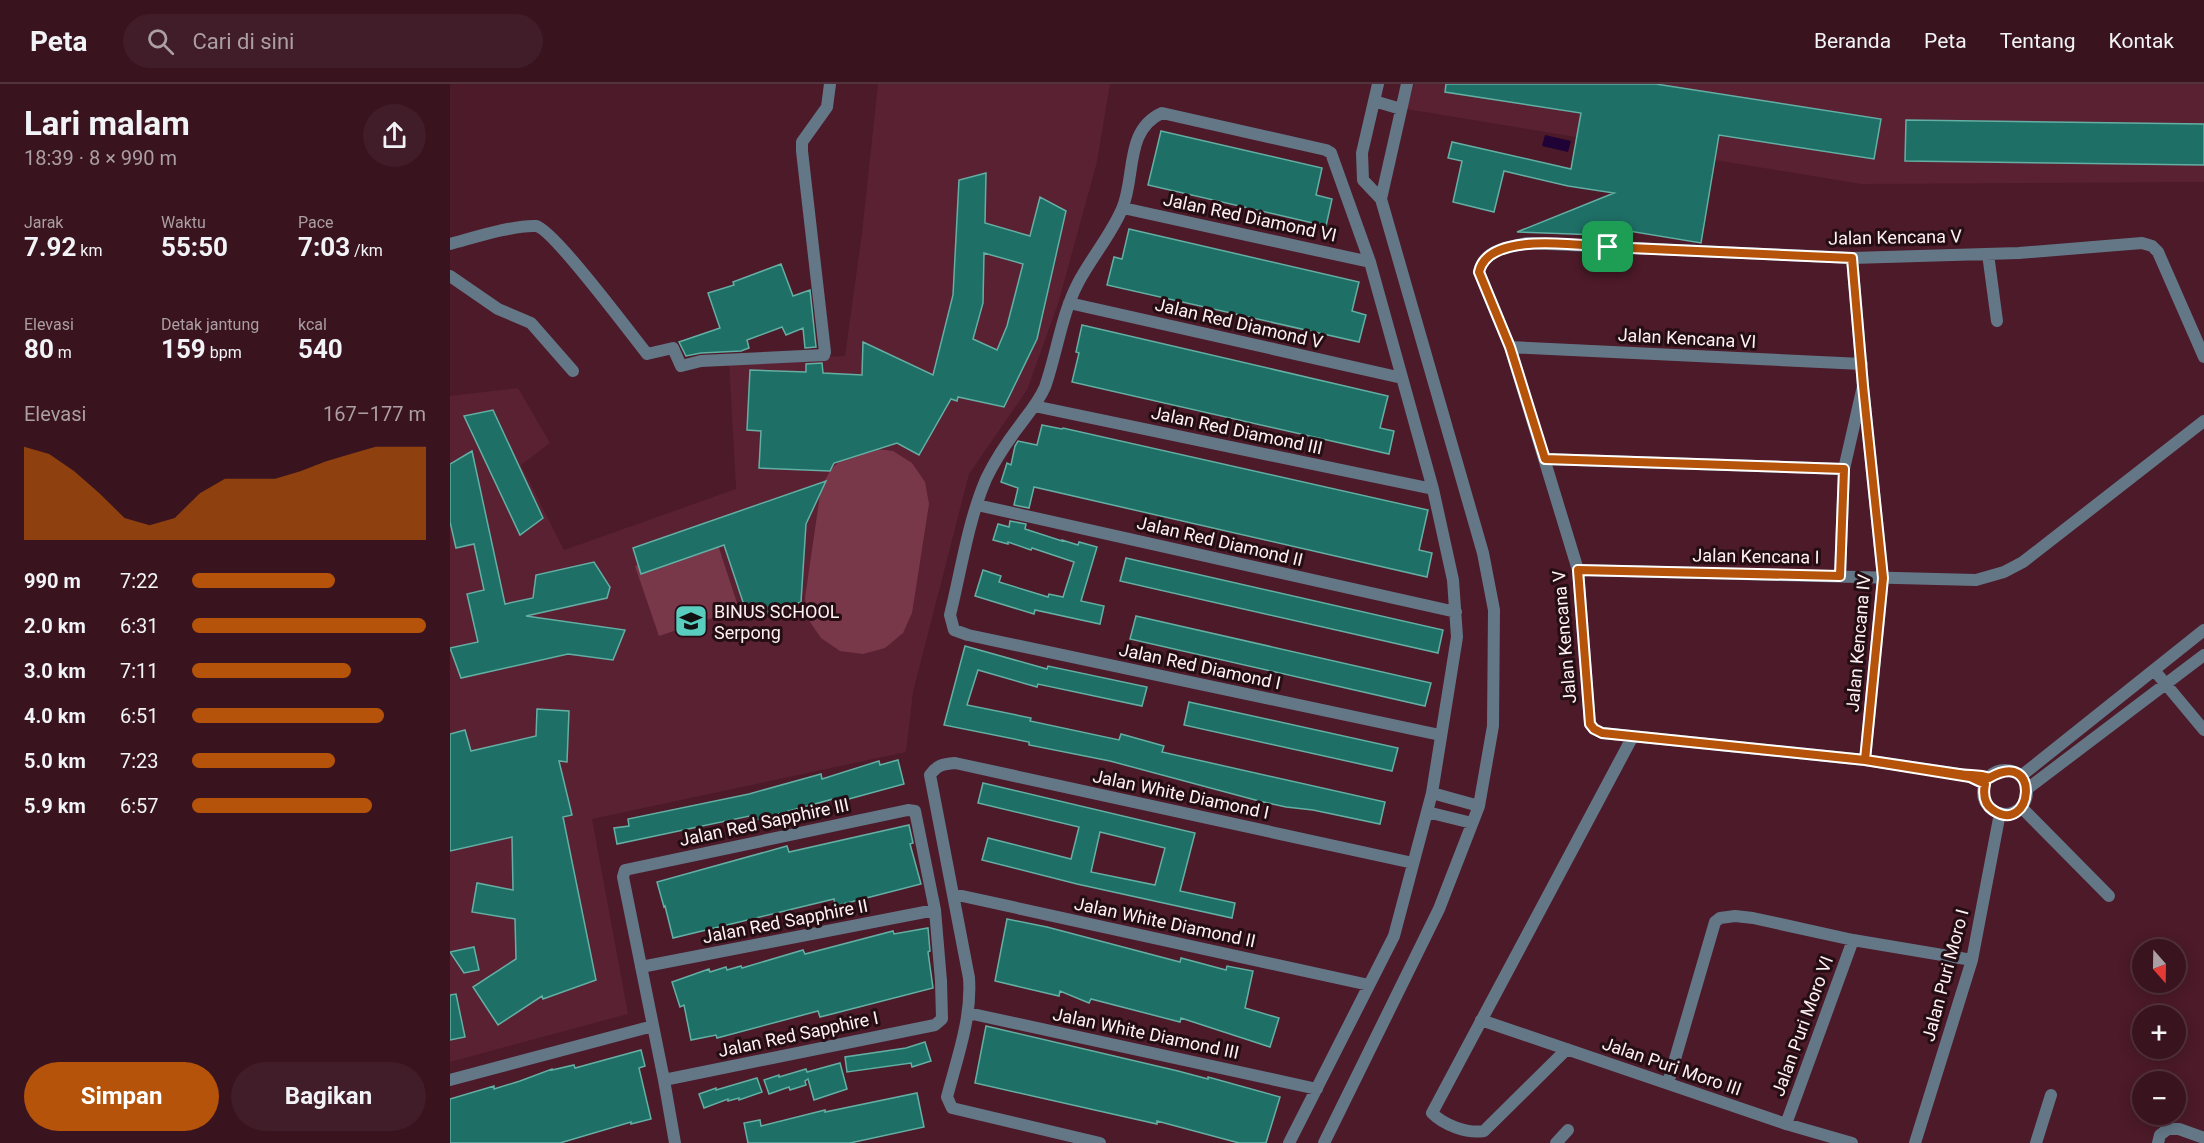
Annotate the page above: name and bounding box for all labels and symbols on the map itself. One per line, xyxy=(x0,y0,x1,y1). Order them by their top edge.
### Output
street label: Jalan Red Diamond VI xyxy=(1161,188,1339,246)
pin xyxy=(1582,221,1633,272)
street label: Jalan Kencana V xyxy=(1828,225,1963,249)
street label: Jalan Red Diamond V xyxy=(1153,293,1325,353)
street label: Jalan Kencana VI xyxy=(1617,324,1757,352)
street label: Jalan Red Diamond III xyxy=(1149,402,1325,458)
street label: Jalan Red Diamond II xyxy=(1135,512,1305,570)
street label: Jalan Kencana I xyxy=(1692,544,1820,568)
street label: Jalan Kencana V xyxy=(1548,569,1580,705)
street label: Jalan Kencana IV xyxy=(1841,573,1875,713)
place label: BINUS SCHOOL Serpong xyxy=(714,601,840,643)
school or university icon: BINUS SCHOOL Serpong xyxy=(673,603,709,639)
street label: Jalan Red Diamond I xyxy=(1117,639,1283,693)
street label: Jalan White Diamond I xyxy=(1091,765,1271,823)
street label: Jalan Red Sapphire III xyxy=(677,794,851,850)
street label: Jalan White Diamond II xyxy=(1072,893,1258,951)
street label: Jalan Red Sapphire II xyxy=(700,895,870,947)
street label: Jalan Puri Moro I xyxy=(1917,907,1973,1043)
north arrow xyxy=(2132,939,2186,993)
street label: Jalan Puri Moro VI xyxy=(1767,953,1837,1099)
street label: Jalan White Diamond III xyxy=(1051,1003,1241,1063)
street label: Jalan Red Sapphire I xyxy=(716,1007,880,1061)
street label: Jalan Puri Moro III xyxy=(1600,1032,1744,1100)

